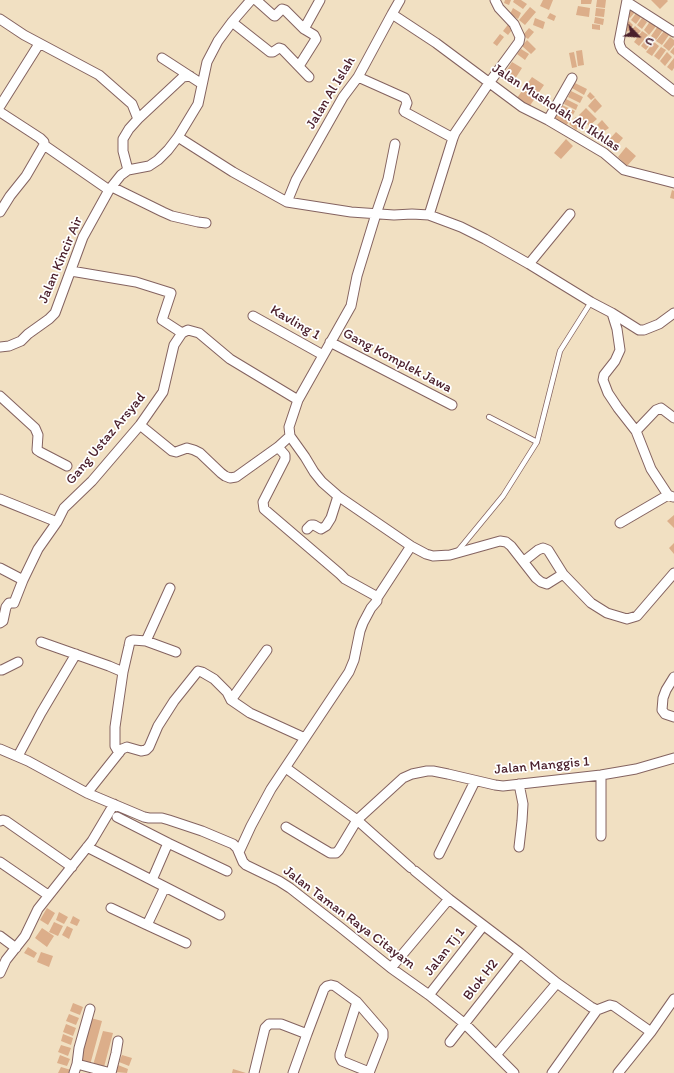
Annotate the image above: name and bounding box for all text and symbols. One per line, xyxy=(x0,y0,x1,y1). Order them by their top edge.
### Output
north arrow xyxy=(618,16,658,56)
text: U xyxy=(642,35,657,47)
street label: Jalan Al Islah xyxy=(303,54,359,132)
street label: Jalan Musholah Al Ikhlas xyxy=(489,60,623,156)
street label: Jalan Kincir Air xyxy=(35,214,87,306)
street label: Kavling 1 xyxy=(267,302,323,344)
street label: Gang Komplek Jawa xyxy=(340,325,454,397)
street label: Gang Ustaz Arsyad xyxy=(63,390,149,488)
street label: Jalan Manggis 1 xyxy=(494,753,590,779)
street label: Jalan Taman Raya Citayam xyxy=(280,863,418,973)
street label: Jalan Tj 1 xyxy=(421,925,469,979)
street label: Blok H2 xyxy=(460,956,502,1004)

